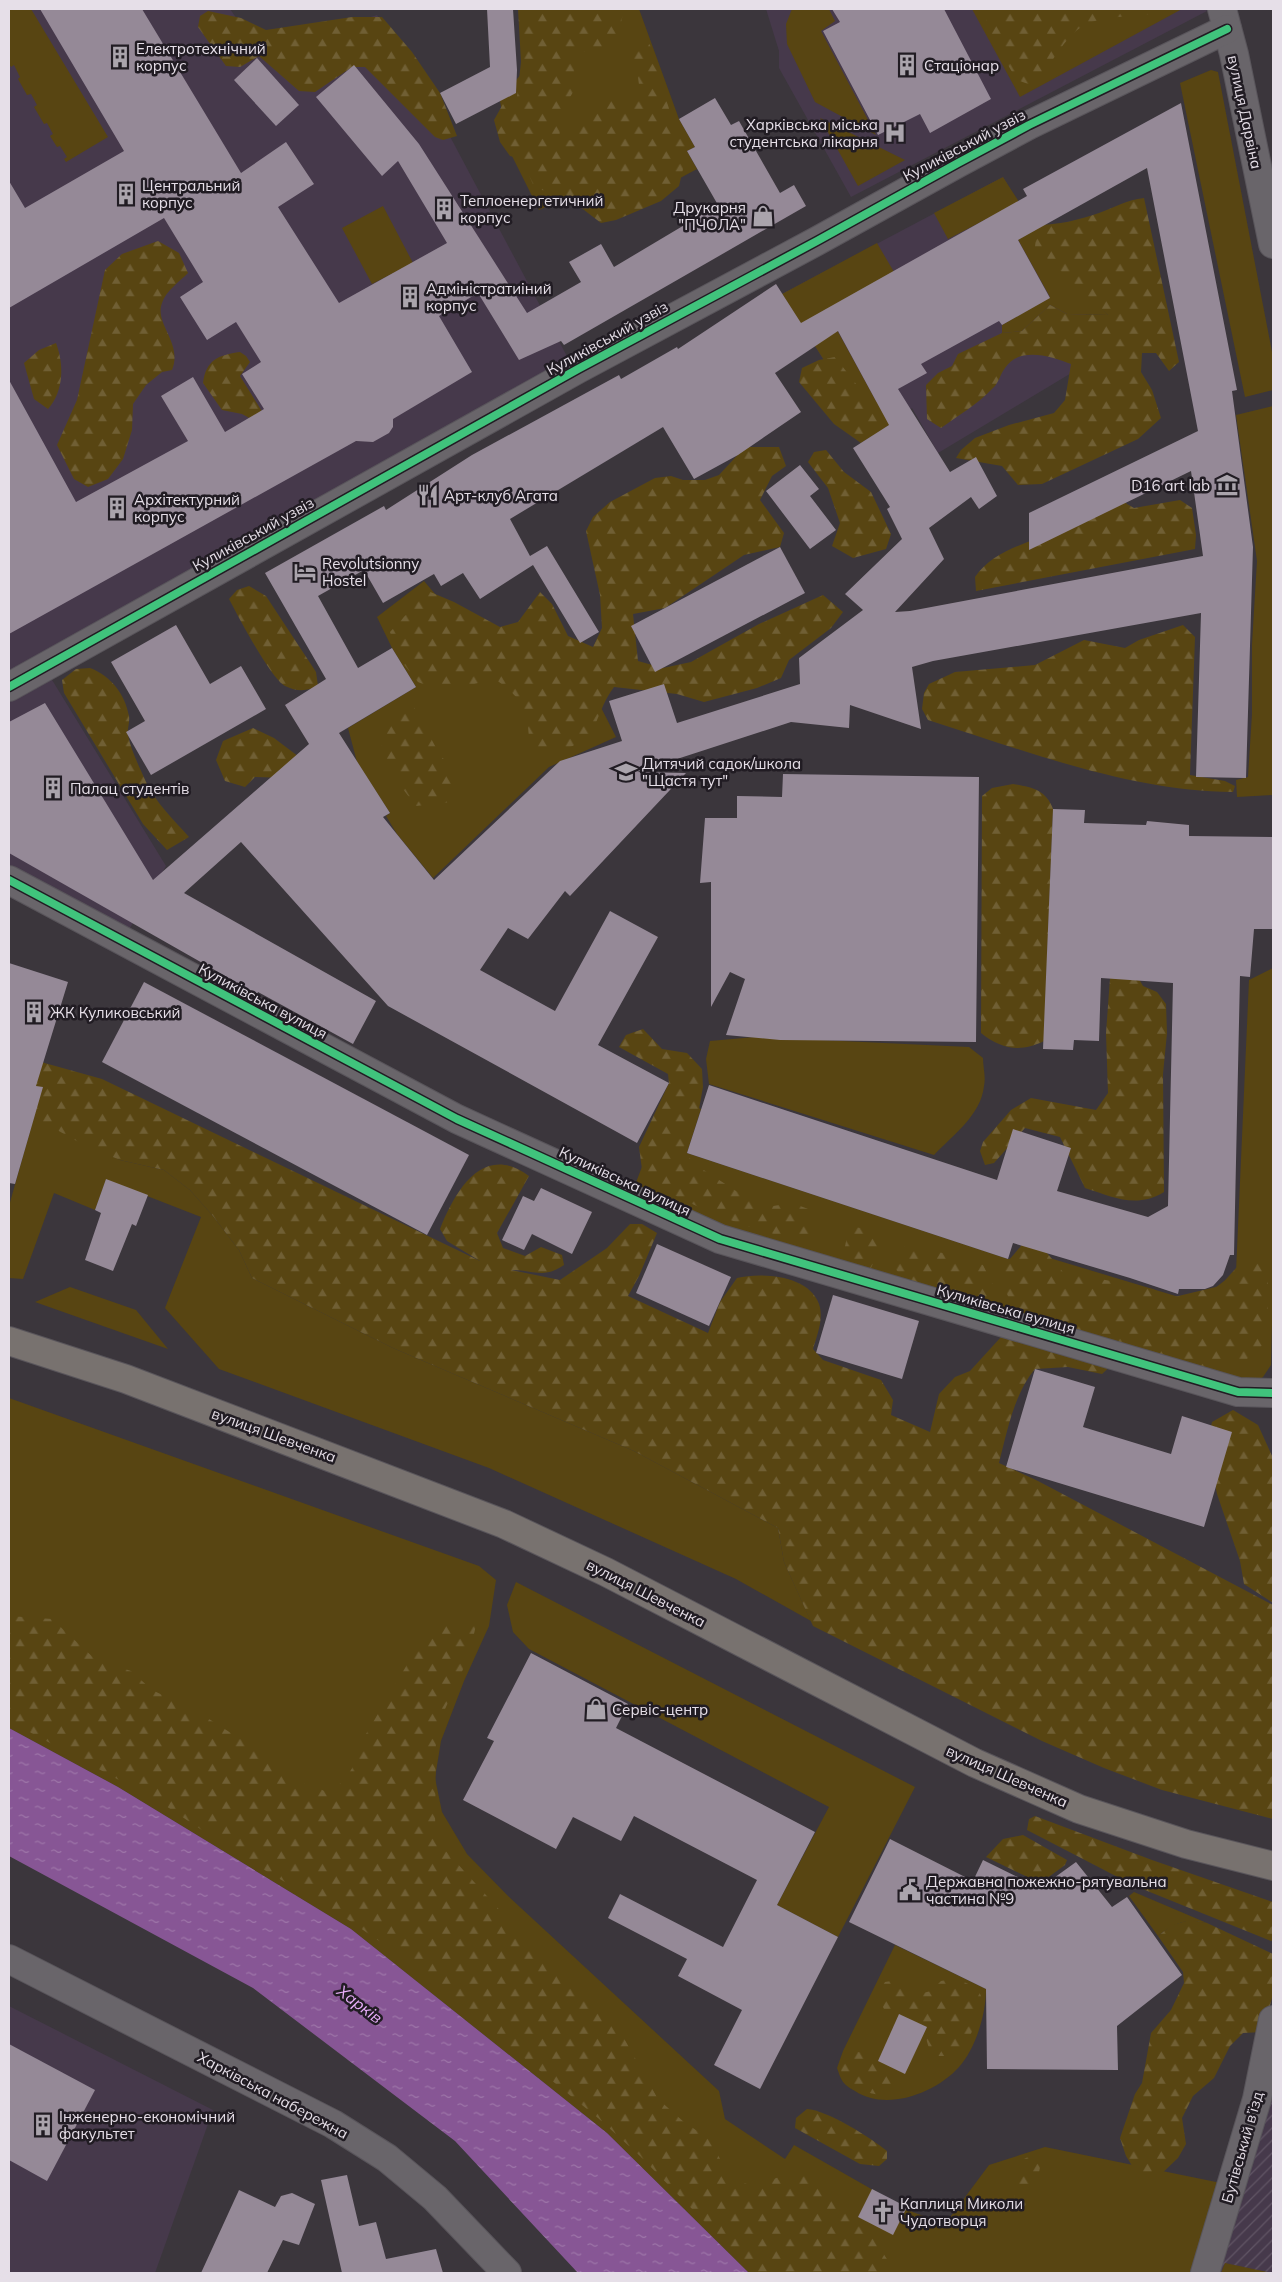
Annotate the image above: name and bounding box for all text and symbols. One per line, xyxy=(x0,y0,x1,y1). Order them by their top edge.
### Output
place label: Електротехнічний корпус xyxy=(136,39,266,75)
building icon: Електротехнічний корпус xyxy=(107,44,133,70)
building icon: Стаціонар xyxy=(894,52,920,78)
street label: вулиця Дарвіна xyxy=(1224,53,1266,171)
place label: Стаціонар xyxy=(924,56,999,75)
street label: Куликівський узвіз xyxy=(899,105,1029,185)
place label: Харківська міська студентська лікарня xyxy=(729,115,878,151)
hospital icon: Харківська міська студентська лікарня xyxy=(882,120,908,146)
place label: Центральний корпус xyxy=(142,176,240,212)
building icon: Центральний корпус xyxy=(113,181,139,207)
place label: Теплоенергетичний корпус xyxy=(460,191,603,227)
building icon: Теплоенергетичний корпус xyxy=(431,196,457,222)
place label: Друкарня "ПЧОЛА" xyxy=(673,198,746,234)
shop icon: Друкарня "ПЧОЛА" xyxy=(750,203,776,229)
place label: Адміністратиіний корпус xyxy=(426,279,552,315)
building icon: Адміністратиіний корпус xyxy=(397,284,423,310)
street label: Куликівський узвіз xyxy=(543,297,671,379)
museum icon: D16 art lab xyxy=(1214,472,1240,498)
place label: D16 art lab xyxy=(1131,476,1210,495)
restaurant icon: Арт-клуб Агата xyxy=(415,482,441,508)
place label: Арт-клуб Агата xyxy=(444,486,558,505)
place label: Архітектурний корпус xyxy=(134,490,240,526)
street label: Куликівський узвіз xyxy=(189,493,317,575)
building icon: Архітектурний корпус xyxy=(104,495,130,521)
place label: Revolutsionny Hostel xyxy=(322,554,419,590)
hotel icon: Revolutsionny Hostel xyxy=(292,559,318,585)
place label: Дитячий садок/школа "Щастя тут" xyxy=(642,754,801,790)
school or university icon: Дитячий садок/школа "Щастя тут" xyxy=(613,759,639,785)
building icon: Палац студентів xyxy=(40,775,66,801)
place label: Палац студентів xyxy=(70,779,189,798)
street label: Куликівська вулиця xyxy=(195,959,331,1043)
building icon: ЖК Куликовський xyxy=(21,999,47,1025)
place label: ЖК Куликовський xyxy=(50,1003,181,1022)
street label: Куликівська вулиця xyxy=(556,1142,694,1220)
street label: Куликівська вулиця xyxy=(935,1280,1077,1338)
street label: вулиця Шевченка xyxy=(209,1404,339,1466)
street label: вулиця Шевченка xyxy=(583,1555,709,1631)
shop icon: Сервіс-центр xyxy=(583,1696,609,1722)
place label: Сервіс-центр xyxy=(612,1700,708,1719)
street label: вулиця Шевченка xyxy=(943,1741,1071,1811)
place label: Державна пожежно-рятувальна частина №9 xyxy=(926,1872,1167,1908)
public building icon: Державна пожежно-рятувальна частина №9 xyxy=(897,1877,923,1903)
water label: Харків xyxy=(333,1980,387,2028)
street label: Харківська набережна xyxy=(194,2047,352,2143)
street label: Бутівський в’їзд xyxy=(1217,2089,1267,2205)
place label: Інженерно-економічний факультет xyxy=(59,2107,235,2143)
building icon: Інженерно-економічний факультет xyxy=(30,2112,56,2138)
place label: Каплиця Миколи Чудотворця xyxy=(900,2194,1023,2230)
church icon: Каплиця Миколи Чудотворця xyxy=(870,2199,896,2225)

